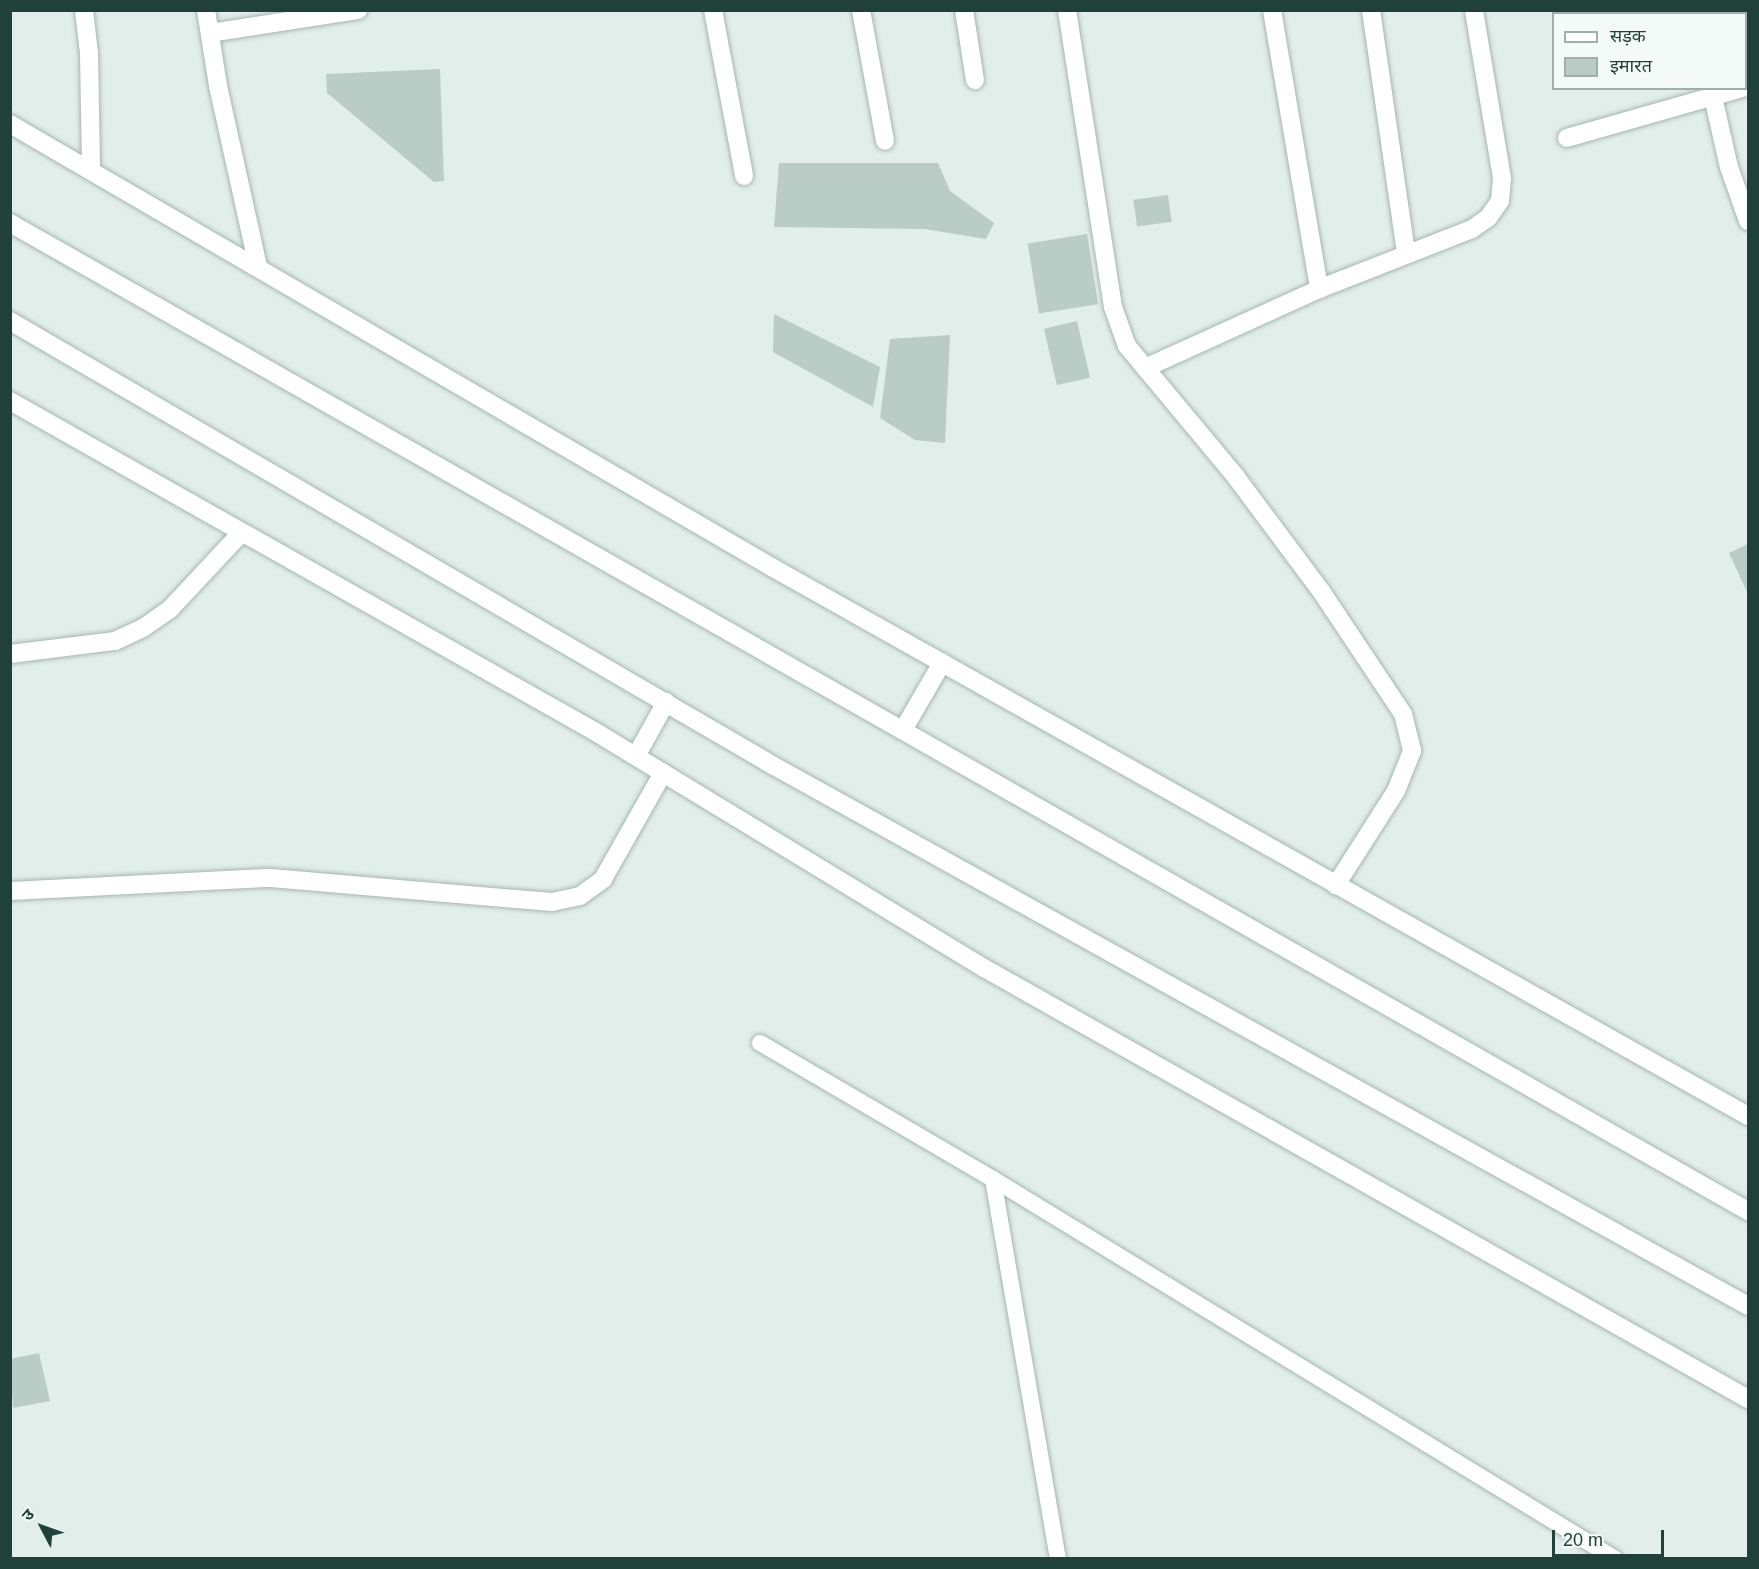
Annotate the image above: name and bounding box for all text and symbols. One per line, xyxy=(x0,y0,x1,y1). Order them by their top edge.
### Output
legend xyxy=(1552,12,1747,90)
text: सड़क xyxy=(1610,26,1646,46)
text: इमारत xyxy=(1610,56,1652,76)
north arrow xyxy=(12,1497,72,1557)
text: उ xyxy=(19,1506,38,1524)
scale bar xyxy=(1555,1518,1668,1556)
text: 20 m xyxy=(1563,1530,1603,1550)

